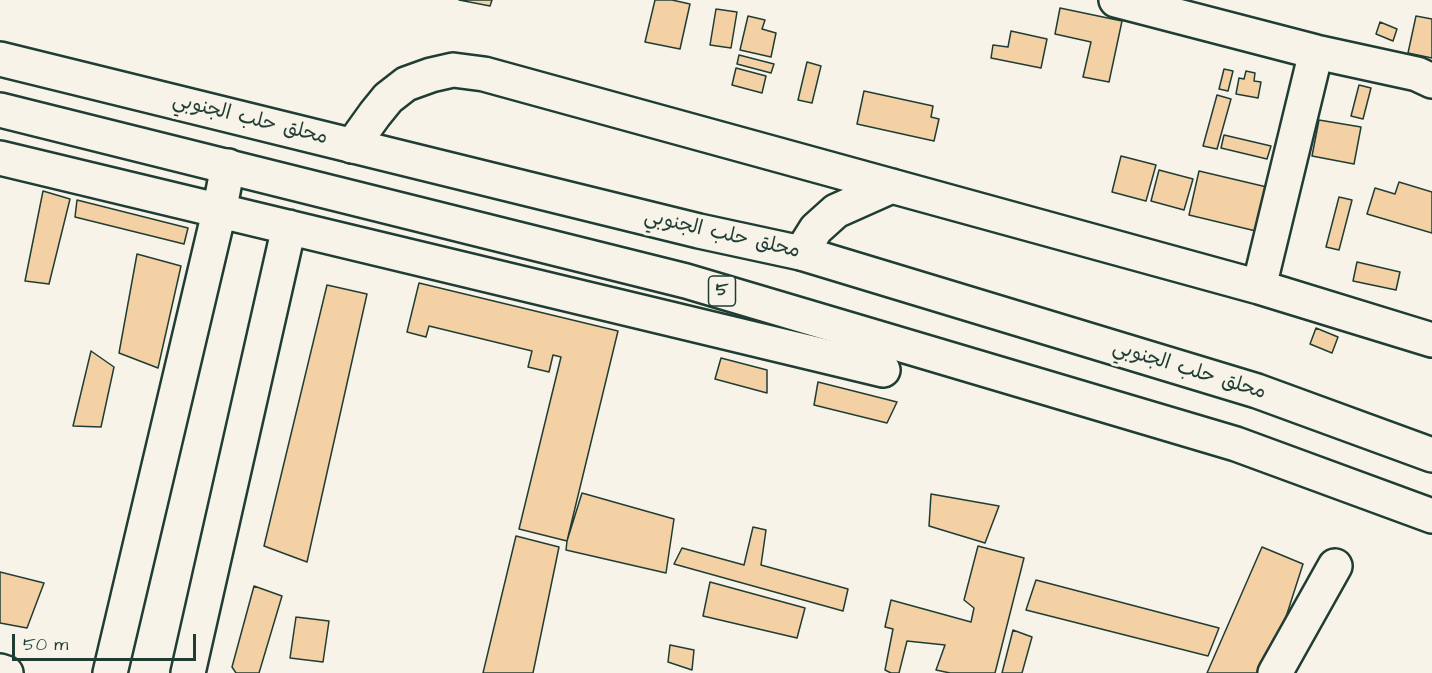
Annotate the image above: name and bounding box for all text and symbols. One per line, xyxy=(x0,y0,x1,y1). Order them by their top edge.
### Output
street label: محلق حلب الجنوبي xyxy=(170,89,330,151)
street label: محلق حلب الجنوبي xyxy=(642,205,802,265)
road number: 5 xyxy=(708,276,736,306)
street label: محلق حلب الجنوبي xyxy=(1109,336,1269,406)
scale bar xyxy=(15,622,200,660)
text: 50 m xyxy=(23,632,68,657)

